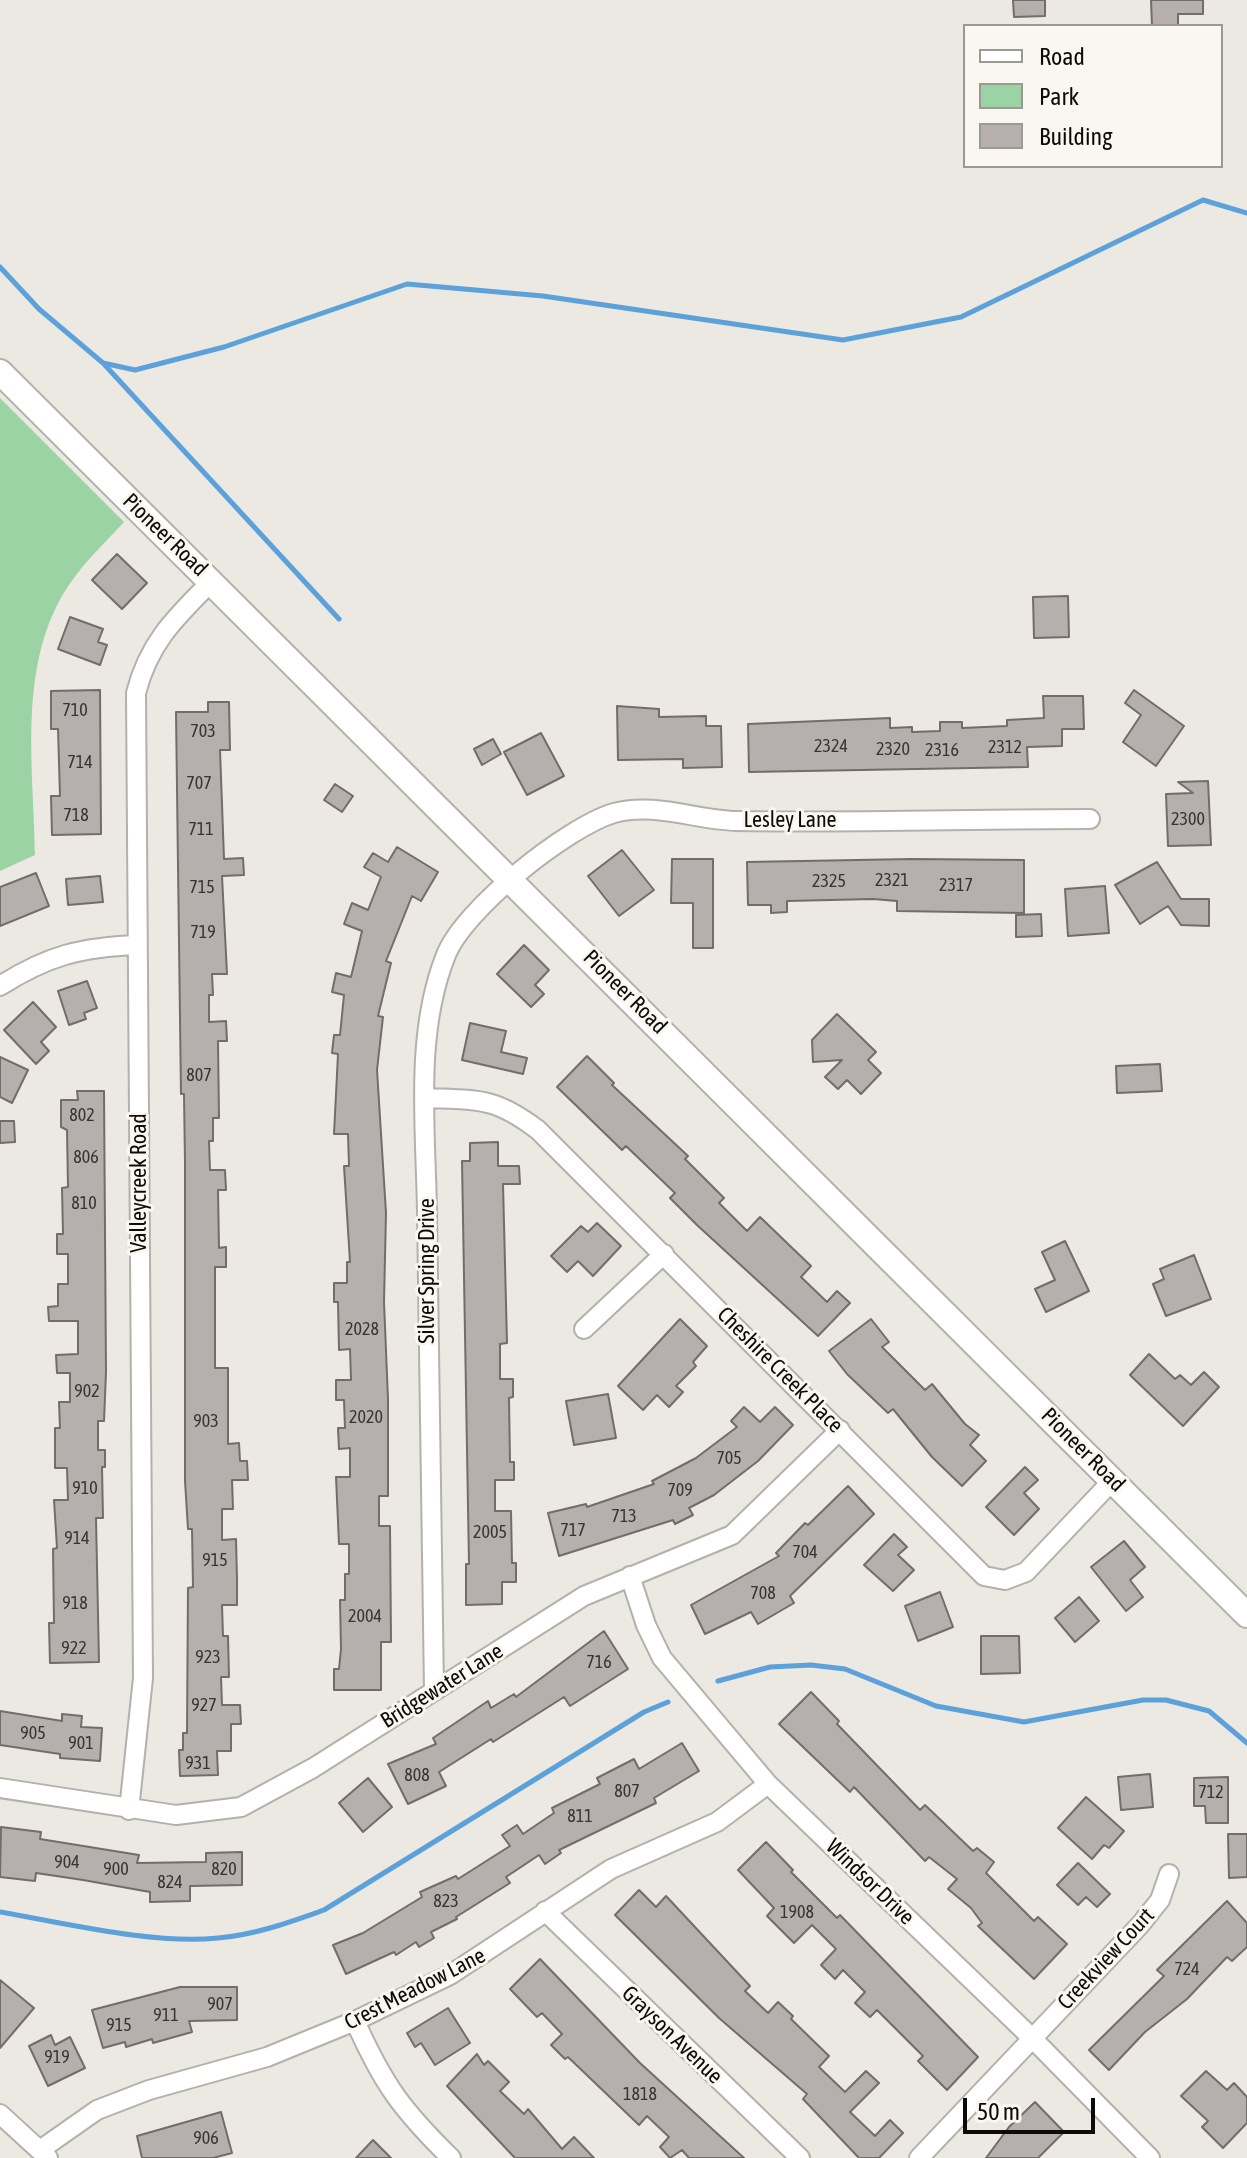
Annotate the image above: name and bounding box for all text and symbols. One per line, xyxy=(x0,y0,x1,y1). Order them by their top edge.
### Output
legend xyxy=(963,24,1223,168)
text: Road xyxy=(1039,43,1085,70)
text: Park xyxy=(1039,83,1079,110)
text: Building xyxy=(1039,123,1112,150)
street label: Pioneer Road xyxy=(117,488,213,582)
house number: 710 xyxy=(62,699,88,721)
house number: 703 xyxy=(190,720,216,742)
house number: 2324 xyxy=(814,735,848,757)
house number: 2312 xyxy=(988,736,1022,758)
house number: 2320 xyxy=(876,738,910,760)
house number: 2316 xyxy=(925,739,959,761)
house number: 714 xyxy=(67,751,93,773)
house number: 707 xyxy=(186,772,212,794)
house number: 718 xyxy=(63,804,89,826)
street label: Lesley Lane xyxy=(743,807,837,833)
house number: 2300 xyxy=(1171,808,1205,830)
house number: 711 xyxy=(188,818,214,840)
house number: 2321 xyxy=(875,869,909,891)
house number: 2325 xyxy=(812,870,846,892)
house number: 2317 xyxy=(939,874,973,896)
house number: 715 xyxy=(189,876,215,898)
house number: 719 xyxy=(190,921,216,943)
street label: Pioneer Road xyxy=(578,945,672,1039)
house number: 807 xyxy=(186,1064,212,1086)
house number: 802 xyxy=(69,1104,95,1126)
street label: Valleycreek Road xyxy=(126,1113,152,1253)
house number: 806 xyxy=(73,1146,99,1168)
house number: 810 xyxy=(71,1192,97,1214)
street label: Silver Spring Drive xyxy=(414,1198,440,1344)
street label: Cheshire Creek Place xyxy=(711,1301,849,1439)
house number: 2028 xyxy=(345,1318,379,1340)
house number: 902 xyxy=(74,1380,100,1402)
street label: Pioneer Road xyxy=(1036,1403,1130,1497)
house number: 2020 xyxy=(349,1406,383,1428)
house number: 903 xyxy=(193,1410,219,1432)
house number: 705 xyxy=(716,1447,742,1469)
house number: 910 xyxy=(72,1477,98,1499)
house number: 709 xyxy=(667,1479,693,1501)
house number: 713 xyxy=(611,1505,637,1527)
house number: 717 xyxy=(560,1519,586,1541)
house number: 2005 xyxy=(473,1521,507,1543)
house number: 914 xyxy=(64,1527,90,1549)
house number: 704 xyxy=(792,1541,818,1563)
house number: 915 xyxy=(202,1549,228,1571)
house number: 708 xyxy=(750,1582,776,1604)
house number: 918 xyxy=(62,1592,88,1614)
house number: 2004 xyxy=(348,1605,382,1627)
house number: 922 xyxy=(61,1637,87,1659)
street label: Bridgewater Lane xyxy=(376,1638,508,1734)
house number: 923 xyxy=(195,1646,221,1668)
house number: 716 xyxy=(586,1651,612,1673)
house number: 927 xyxy=(191,1694,217,1716)
house number: 905 xyxy=(20,1722,46,1744)
house number: 901 xyxy=(68,1732,94,1754)
house number: 931 xyxy=(185,1752,211,1774)
house number: 808 xyxy=(404,1764,430,1786)
house number: 807 xyxy=(614,1780,640,1802)
house number: 712 xyxy=(1198,1781,1224,1803)
house number: 811 xyxy=(567,1805,593,1827)
street label: Windsor Drive xyxy=(820,1833,920,1931)
house number: 904 xyxy=(54,1851,80,1873)
house number: 900 xyxy=(103,1858,129,1880)
house number: 820 xyxy=(211,1858,237,1880)
house number: 824 xyxy=(157,1871,183,1893)
house number: 823 xyxy=(433,1890,459,1912)
house number: 1908 xyxy=(780,1901,814,1923)
street label: Creekview Court xyxy=(1052,1903,1160,2015)
street label: Crest Meadow Lane xyxy=(340,1942,490,2036)
house number: 724 xyxy=(1174,1958,1200,1980)
street label: Grayson Avenue xyxy=(616,1980,728,2090)
house number: 907 xyxy=(207,1993,233,2015)
house number: 911 xyxy=(153,2004,179,2026)
house number: 915 xyxy=(106,2014,132,2036)
house number: 919 xyxy=(44,2046,70,2068)
scale bar xyxy=(967,2082,1099,2132)
house number: 1818 xyxy=(623,2083,657,2105)
text: 50 m xyxy=(977,2098,1020,2125)
house number: 906 xyxy=(193,2127,219,2149)

